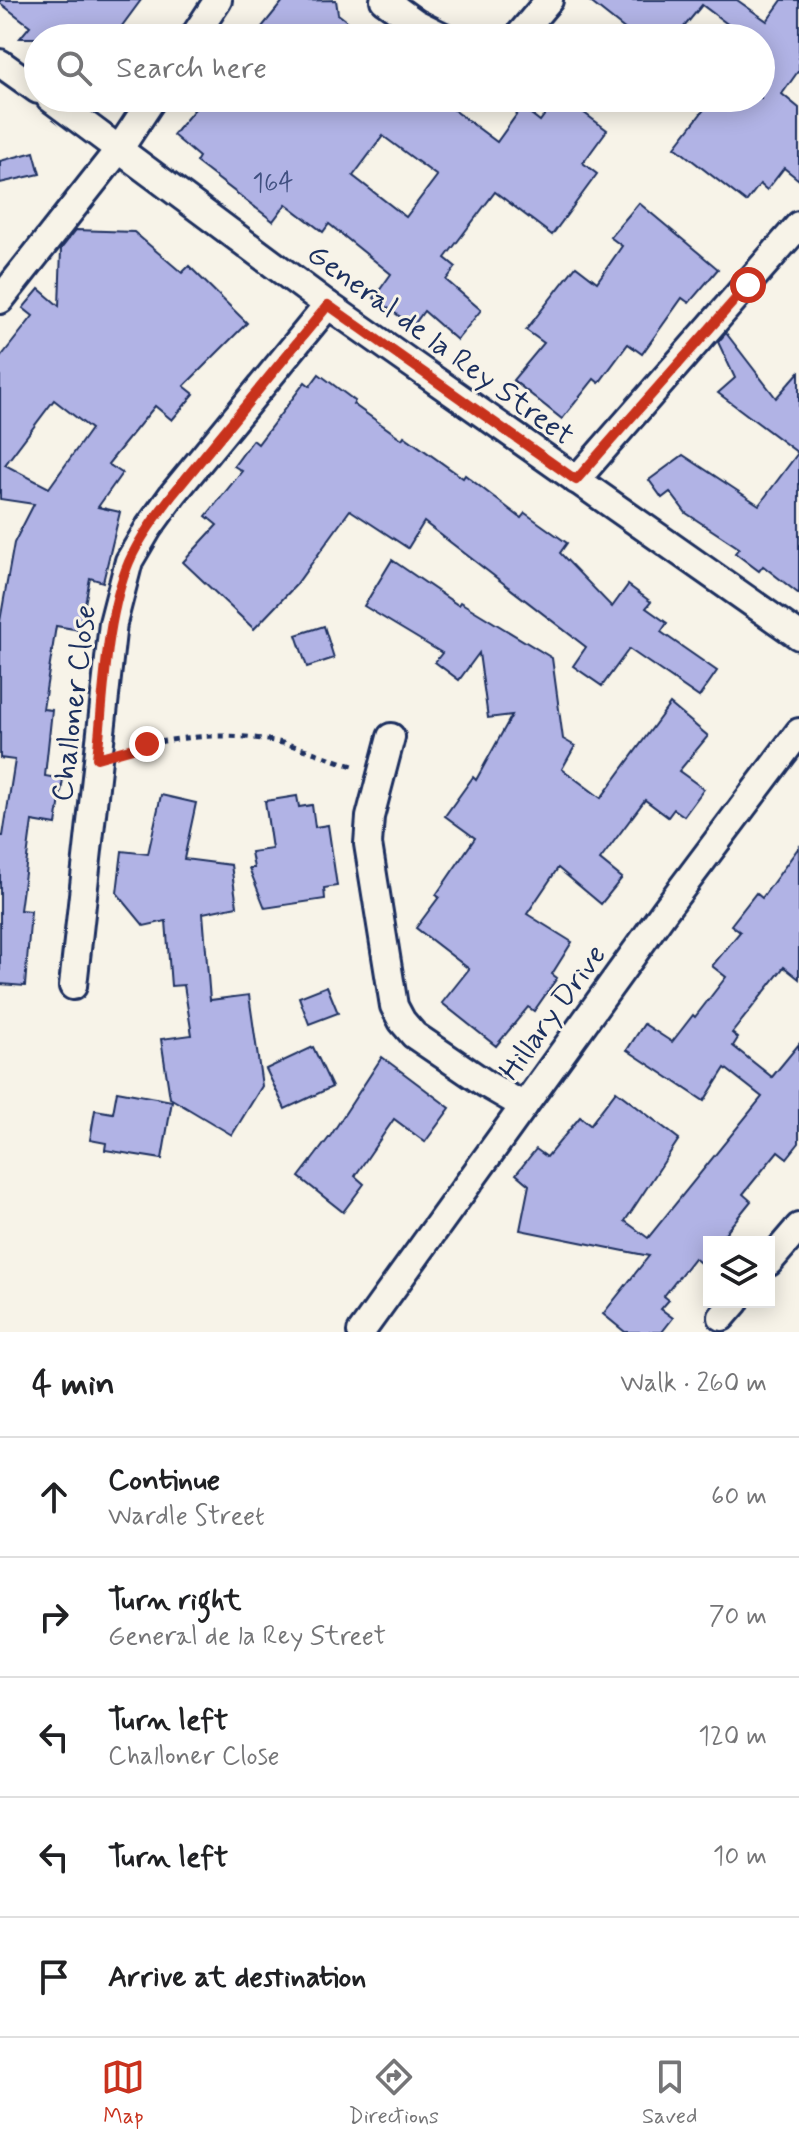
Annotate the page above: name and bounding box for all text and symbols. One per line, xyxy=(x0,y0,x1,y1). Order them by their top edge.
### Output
search box xyxy=(24,24,775,112)
icon: search xyxy=(52,46,96,90)
text: Search here xyxy=(116,49,267,88)
house number: 164 xyxy=(252,167,294,201)
street label: General de la Rey Street xyxy=(299,235,581,455)
route start xyxy=(730,267,766,303)
street label: Challoner Close xyxy=(43,603,106,804)
route end xyxy=(129,726,165,762)
street label: Hillary Drive xyxy=(491,937,616,1089)
map controls xyxy=(703,1236,775,1308)
button: layers xyxy=(703,1236,775,1308)
text: 4 min xyxy=(32,1362,115,1407)
text: Walk · 260 m xyxy=(620,1367,767,1401)
text: Continue xyxy=(108,1461,220,1500)
icon: ahead xyxy=(32,1475,76,1519)
text: 60 m xyxy=(711,1480,767,1514)
text: Wardle Street xyxy=(108,1500,265,1534)
text: Turn right xyxy=(108,1581,241,1620)
icon: right xyxy=(32,1595,76,1639)
text: 70 m xyxy=(709,1600,767,1634)
text: General de la Rey Street xyxy=(108,1620,386,1654)
text: Turn left xyxy=(108,1701,228,1740)
icon: left xyxy=(32,1715,76,1759)
text: 120 m xyxy=(698,1720,767,1754)
text: Challoner Close xyxy=(108,1740,280,1774)
icon: left xyxy=(32,1835,76,1879)
text: Turn left xyxy=(108,1838,228,1877)
text: 10 m xyxy=(713,1840,767,1874)
icon: arrive xyxy=(32,1955,76,1999)
text: Arrive at destination xyxy=(108,1958,366,1997)
tab: Map xyxy=(101,2055,145,2131)
tab: Directions xyxy=(348,2055,439,2131)
tab: Saved xyxy=(642,2055,697,2131)

